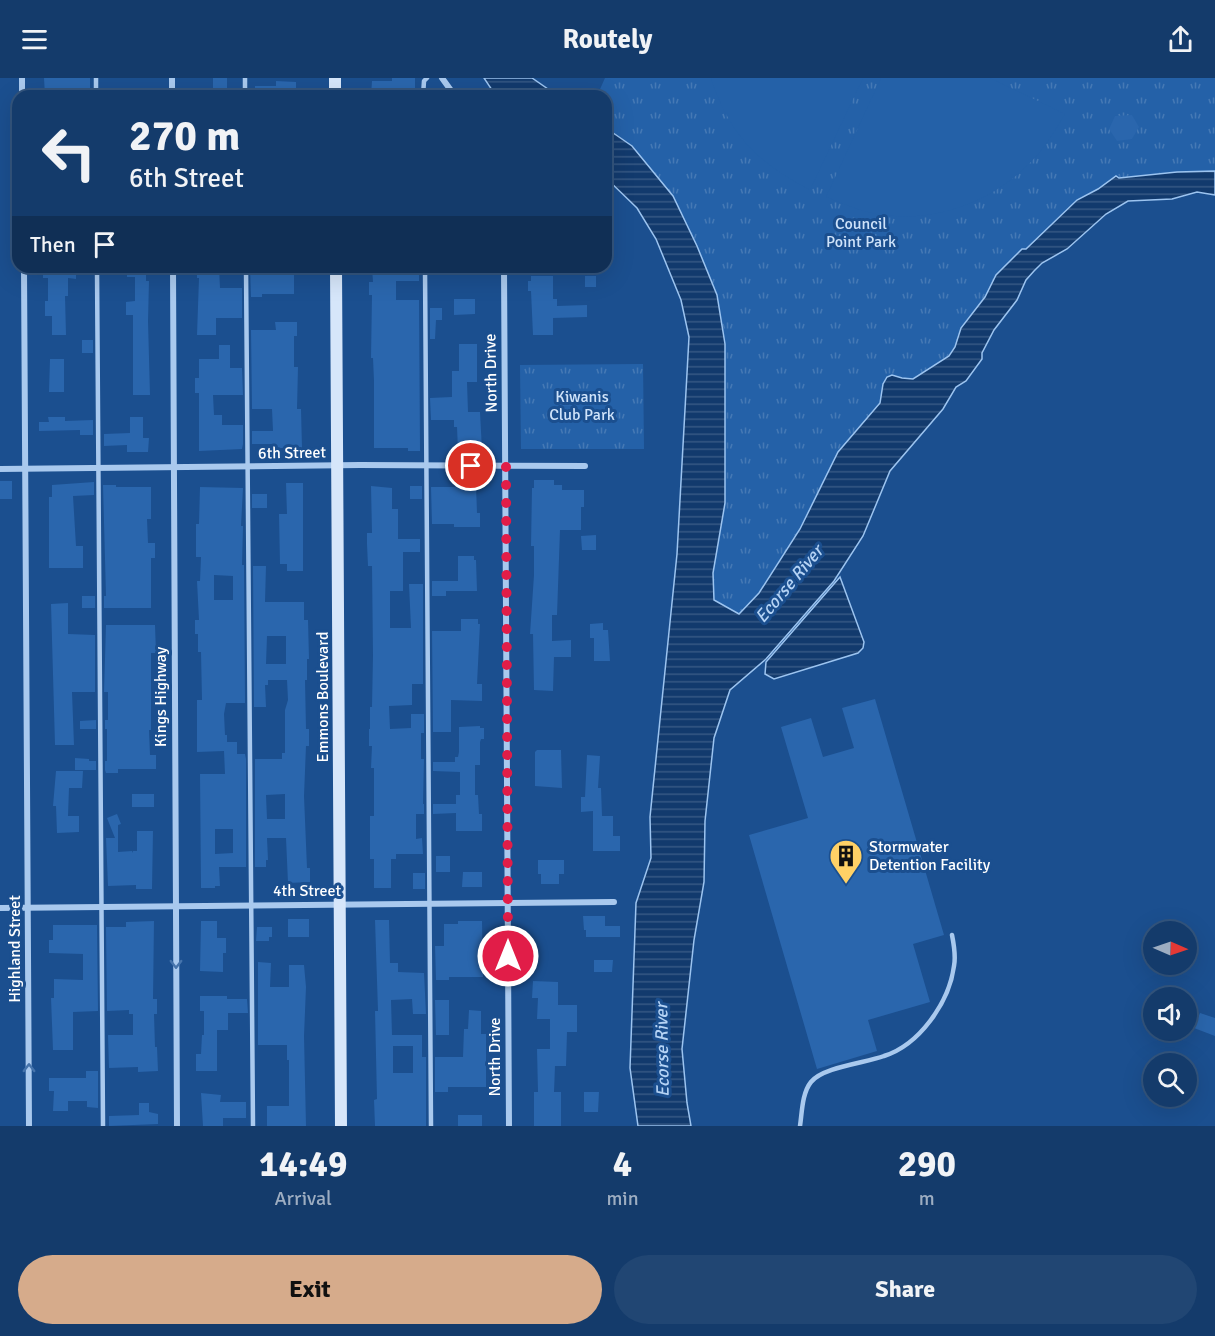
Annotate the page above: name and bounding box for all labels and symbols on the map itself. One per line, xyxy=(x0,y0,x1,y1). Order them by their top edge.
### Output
park label: Council Point Park xyxy=(826,214,896,252)
street label: North Drive xyxy=(480,333,502,413)
park label: Kiwanis Club Park xyxy=(549,387,615,425)
pin xyxy=(445,440,496,491)
street label: 6th Street xyxy=(258,442,327,464)
water label: Ecorse River xyxy=(750,539,829,627)
street label: Emmons Boulevard xyxy=(313,632,333,762)
street label: Kings Highway xyxy=(151,646,171,747)
place label: Stormwater Detention Facility xyxy=(869,837,991,875)
building icon: Stormwater Detention Facility xyxy=(828,838,864,885)
street label: 4th Street xyxy=(273,881,341,901)
street label: Highland Street xyxy=(5,895,25,1003)
north arrow xyxy=(1143,921,1197,975)
position arrow xyxy=(476,924,540,988)
one-way arrow xyxy=(170,960,182,969)
water label: Ecorse River xyxy=(650,1000,674,1097)
street label: North Drive xyxy=(485,1017,505,1097)
one-way arrow xyxy=(23,1063,35,1072)

